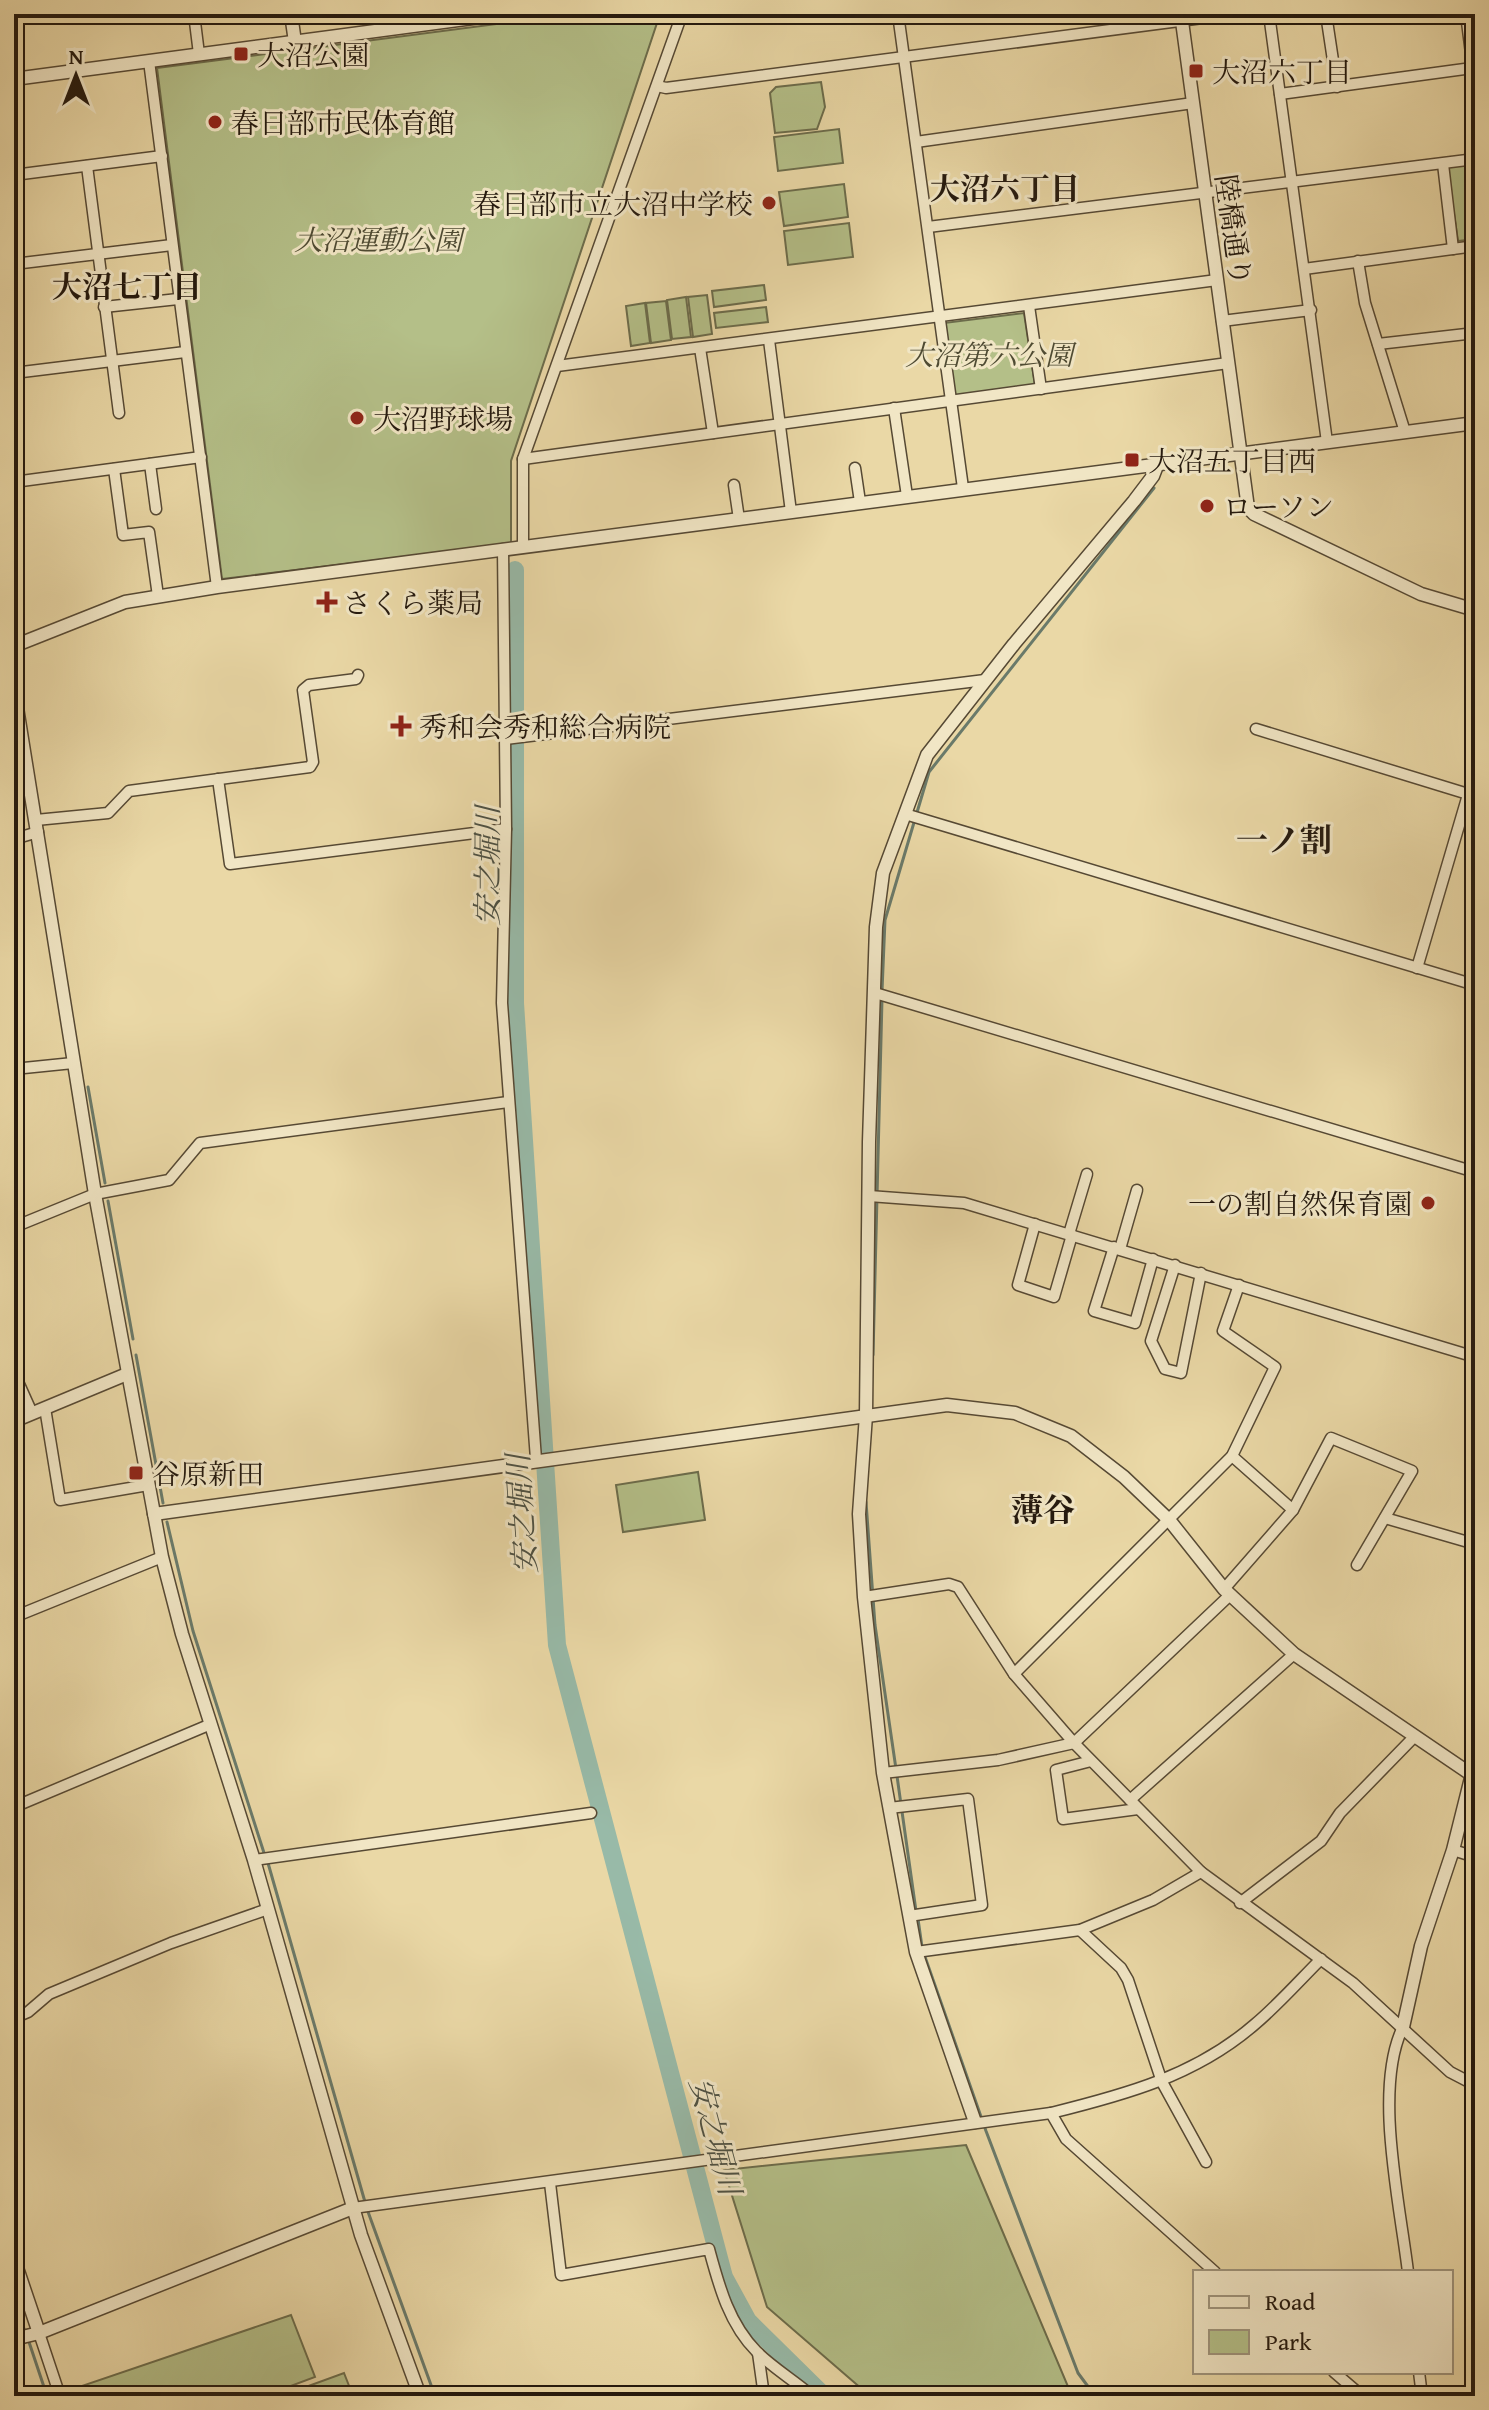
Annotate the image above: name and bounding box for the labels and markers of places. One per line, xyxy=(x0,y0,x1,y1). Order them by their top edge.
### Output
place label: 大沼公園 xyxy=(257,34,369,75)
marker: 大沼公園 xyxy=(232,45,250,63)
place label: 大沼六丁目 xyxy=(1212,51,1352,92)
marker: 大沼六丁目 xyxy=(1187,62,1205,80)
place label: 春日部市民体育館 xyxy=(231,102,455,143)
marker: 春日部市民体育館 xyxy=(206,113,224,131)
place label: 春日部市立大沼中学校 xyxy=(473,183,753,224)
marker: 春日部市立大沼中学校 xyxy=(760,194,778,212)
place label: 大沼野球場 xyxy=(373,398,513,439)
marker: 大沼野球場 xyxy=(348,409,366,427)
place label: 大沼五丁目西 xyxy=(1148,440,1316,481)
marker: 大沼五丁目西 xyxy=(1123,451,1141,469)
place label: ローソン xyxy=(1223,486,1334,527)
marker: ローソン xyxy=(1198,497,1216,515)
place label: さくら薬局 xyxy=(343,582,483,623)
marker: さくら薬局 xyxy=(318,593,336,611)
place label: 秀和会秀和総合病院 xyxy=(419,706,671,747)
marker: 秀和会秀和総合病院 xyxy=(390,715,412,737)
place label: 一の割自然保育園 xyxy=(1188,1183,1412,1224)
marker: 一の割自然保育園 xyxy=(1419,1194,1437,1212)
place label: 谷原新田 xyxy=(152,1453,264,1494)
marker: 谷原新田 xyxy=(127,1464,145,1482)

